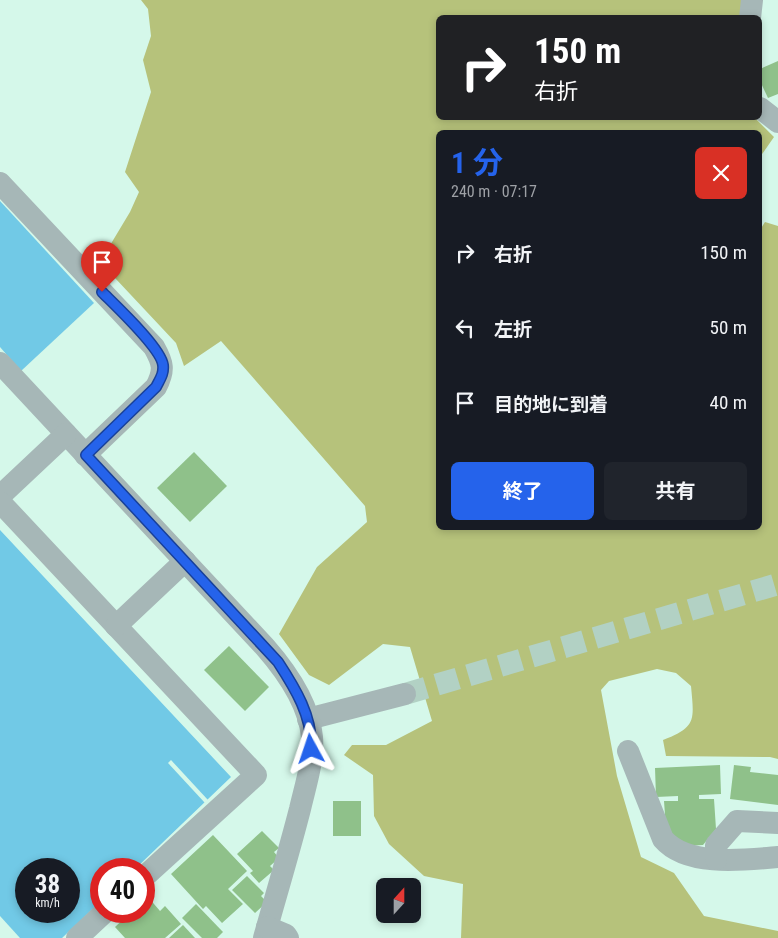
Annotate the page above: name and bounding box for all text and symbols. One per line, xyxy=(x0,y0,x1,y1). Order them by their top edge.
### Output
text: 150 m xyxy=(534,31,621,72)
icon: right xyxy=(451,35,516,100)
text: 右折 xyxy=(534,79,578,104)
text: 1 分 xyxy=(451,145,503,180)
button: close xyxy=(695,147,747,199)
text: 240 m · 07:17 xyxy=(451,182,537,201)
icon: right xyxy=(451,239,479,267)
pin xyxy=(81,241,123,292)
text: 150 m xyxy=(700,241,747,264)
text: 右折 xyxy=(494,243,532,266)
icon: arrive xyxy=(88,248,116,276)
icon: left xyxy=(451,314,479,342)
text: 50 m xyxy=(710,316,747,339)
text: 左折 xyxy=(494,318,532,341)
icon: arrive xyxy=(451,389,479,417)
text: 40 m xyxy=(710,391,747,414)
text: 目的地に到着 xyxy=(494,393,608,416)
button: 終了 xyxy=(451,462,594,520)
button: 共有 xyxy=(604,462,747,520)
position arrow xyxy=(284,722,336,774)
speed limit sign: 40 xyxy=(90,858,155,923)
text: 38 xyxy=(35,870,60,899)
north arrow xyxy=(376,878,421,922)
map controls xyxy=(376,878,421,923)
text: km/h xyxy=(35,896,60,910)

